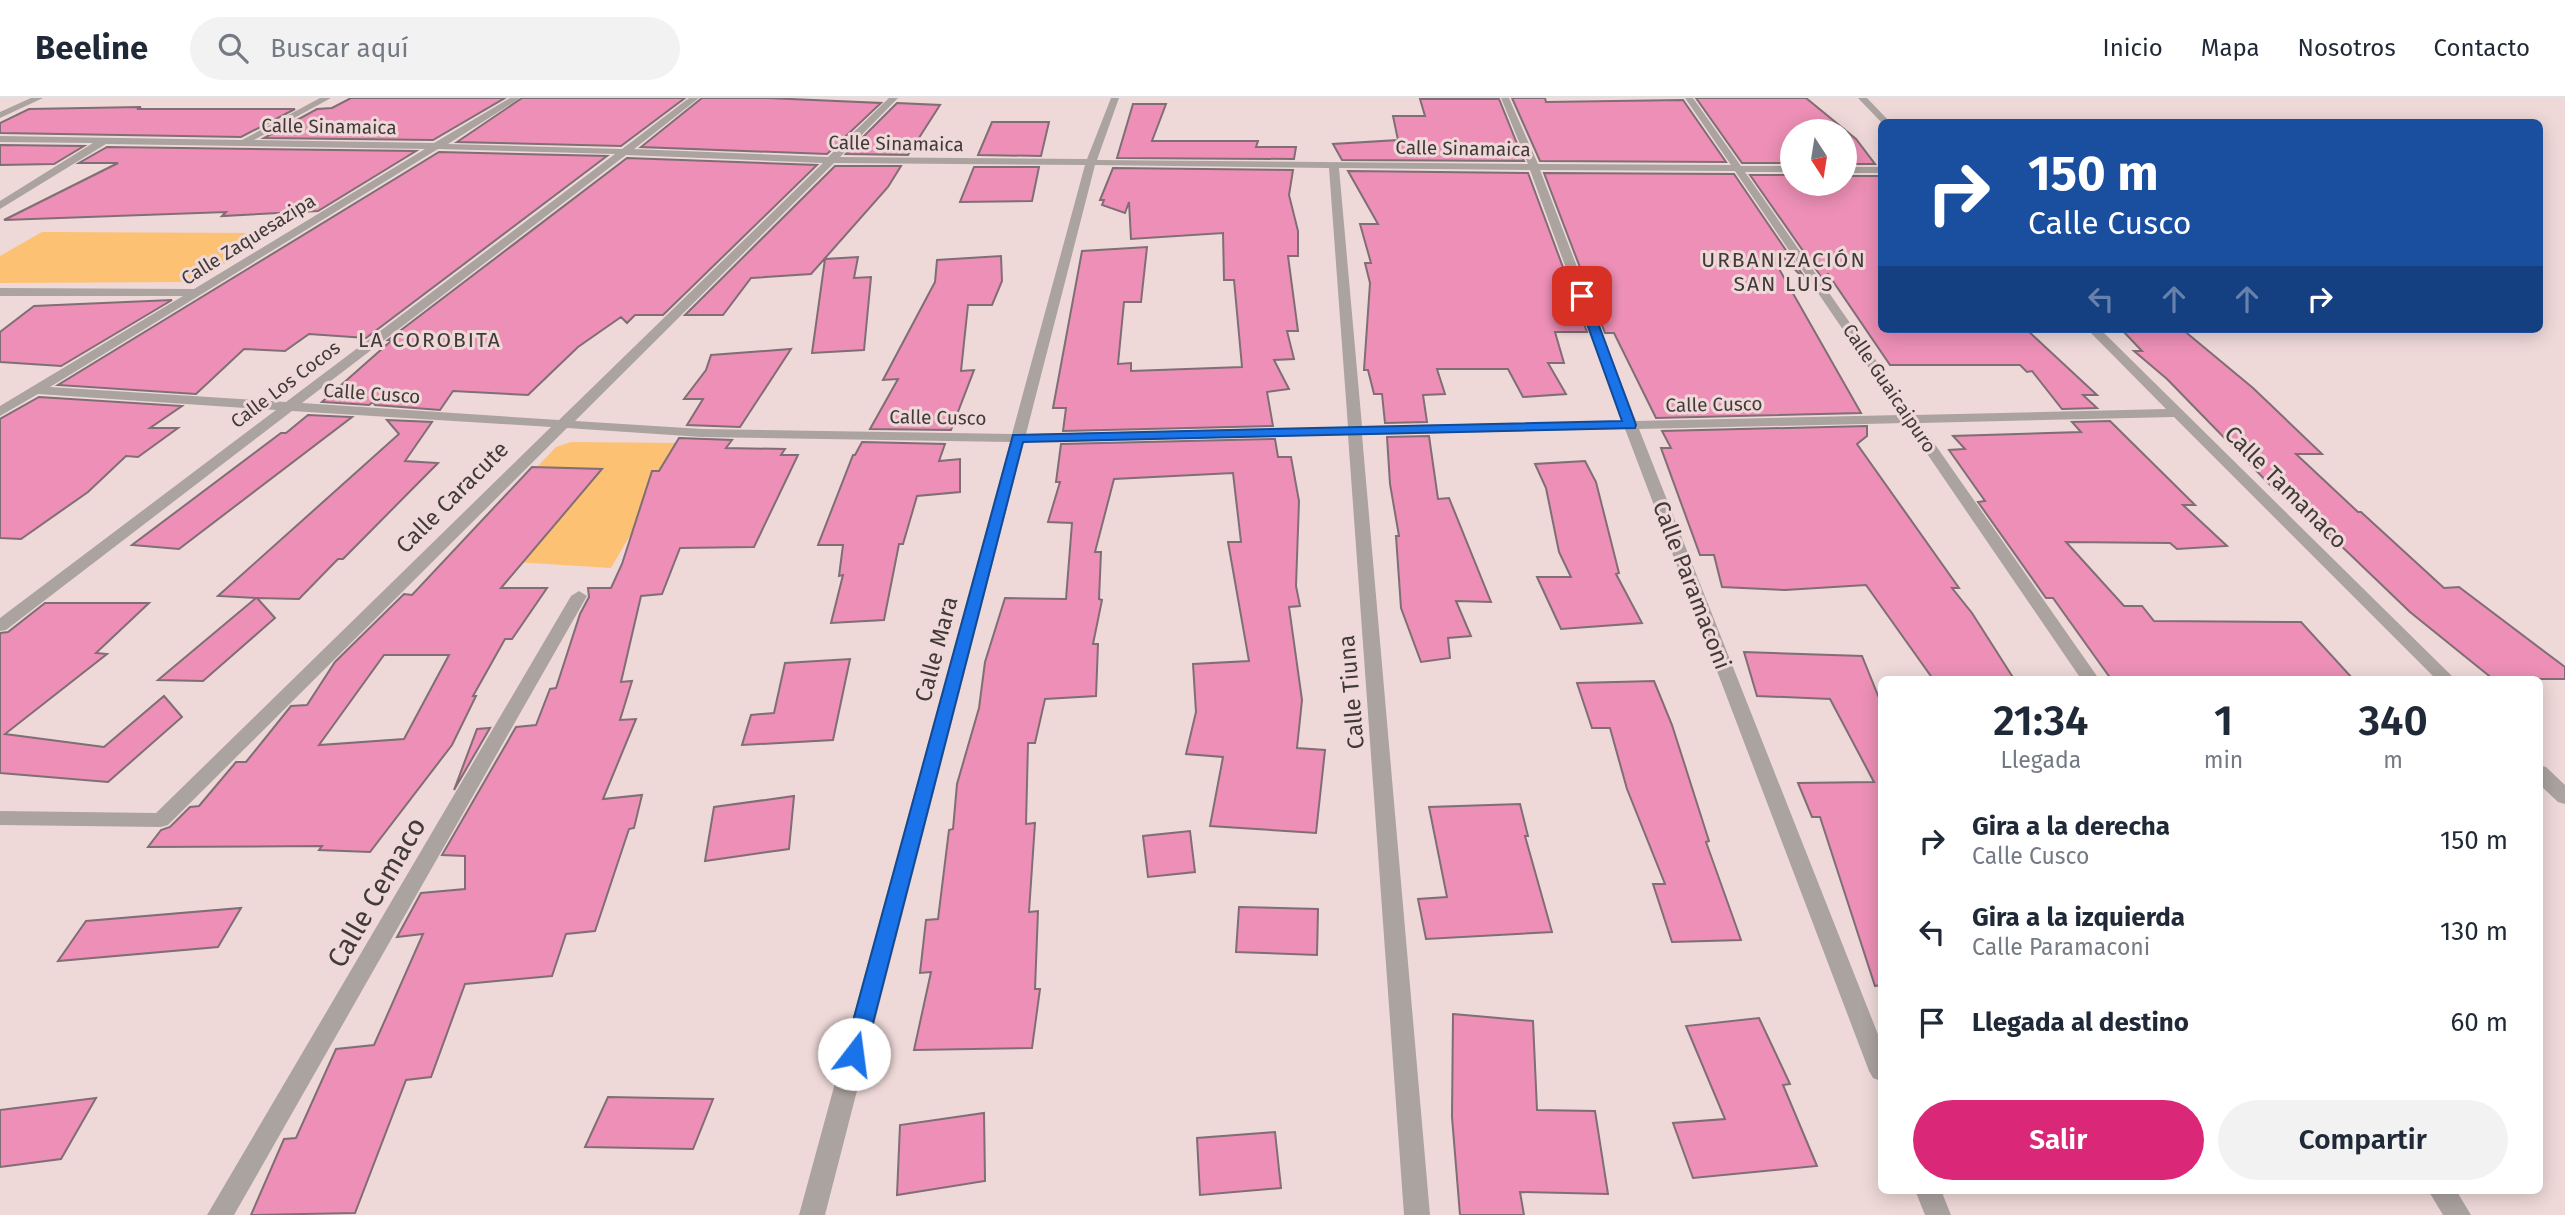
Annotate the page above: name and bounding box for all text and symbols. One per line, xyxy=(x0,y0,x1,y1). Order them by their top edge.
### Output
search box xyxy=(190,17,680,80)
text: Beeline xyxy=(35,28,148,68)
icon: search xyxy=(214,29,252,67)
text: Buscar aquí xyxy=(270,33,409,64)
text: Inicio xyxy=(2103,34,2163,62)
text: Mapa xyxy=(2201,34,2260,62)
text: Nosotros xyxy=(2298,34,2396,62)
text: Contacto xyxy=(2434,34,2530,62)
street label: Calle Sinamaica xyxy=(261,114,397,139)
north arrow xyxy=(1780,119,1857,196)
map controls xyxy=(1780,119,1857,196)
street label: Calle Sinamaica xyxy=(828,131,964,156)
street label: Calle Sinamaica xyxy=(1395,136,1531,161)
text: 150 m xyxy=(2028,144,2159,203)
icon: right xyxy=(1913,147,2004,238)
street label: Calle Zaquesazipa xyxy=(177,189,320,290)
text: Calle Cusco xyxy=(2028,204,2192,242)
district label: URBANIZACIÓN SAN LUIS xyxy=(1701,247,1867,297)
pin xyxy=(1552,266,1612,326)
icon: arrive xyxy=(1563,277,1601,315)
icon: left xyxy=(2082,280,2120,318)
icon: ahead xyxy=(2155,280,2193,318)
icon: ahead xyxy=(2228,280,2266,318)
icon: right xyxy=(2301,280,2339,318)
street label: Calle Guaicaipuro xyxy=(1838,319,1941,457)
district label: LA COROBITA xyxy=(358,327,502,353)
street label: Calle Los Cocos xyxy=(226,336,345,433)
street label: Calle Cusco xyxy=(323,379,421,408)
street label: Calle Cusco xyxy=(1665,392,1763,417)
street label: Calle Cusco xyxy=(889,405,987,430)
street label: Calle Tamanaco xyxy=(2219,420,2353,554)
street label: Calle Caracute xyxy=(390,435,514,559)
street label: Calle Paramaconi xyxy=(1647,497,1737,673)
street label: Calle Mara xyxy=(909,593,963,705)
street label: Calle Tiuna xyxy=(1332,634,1370,750)
text: 21:34 xyxy=(1993,696,2088,746)
text: 1 xyxy=(2214,696,2233,746)
text: 340 xyxy=(2359,696,2428,746)
text: Llegada xyxy=(2001,746,2081,774)
text: min xyxy=(2204,746,2243,774)
text: m xyxy=(2383,746,2403,774)
street label: Calle Cemaco xyxy=(320,811,433,973)
text: Gira a la derecha xyxy=(1972,811,2170,842)
icon: right xyxy=(1913,822,1951,860)
text: 150 m xyxy=(2440,825,2508,856)
text: Calle Cusco xyxy=(1972,842,2090,870)
text: Gira a la izquierda xyxy=(1972,902,2185,933)
icon: left xyxy=(1913,913,1951,951)
text: 130 m xyxy=(2440,916,2508,947)
text: Calle Paramaconi xyxy=(1972,933,2150,961)
icon: arrive xyxy=(1913,1004,1951,1042)
text: Llegada al destino xyxy=(1972,1007,2189,1038)
text: 60 m xyxy=(2450,1007,2508,1038)
position arrow xyxy=(817,1017,891,1091)
button: Salir xyxy=(1913,1100,2204,1180)
button: Compartir xyxy=(2218,1100,2508,1180)

